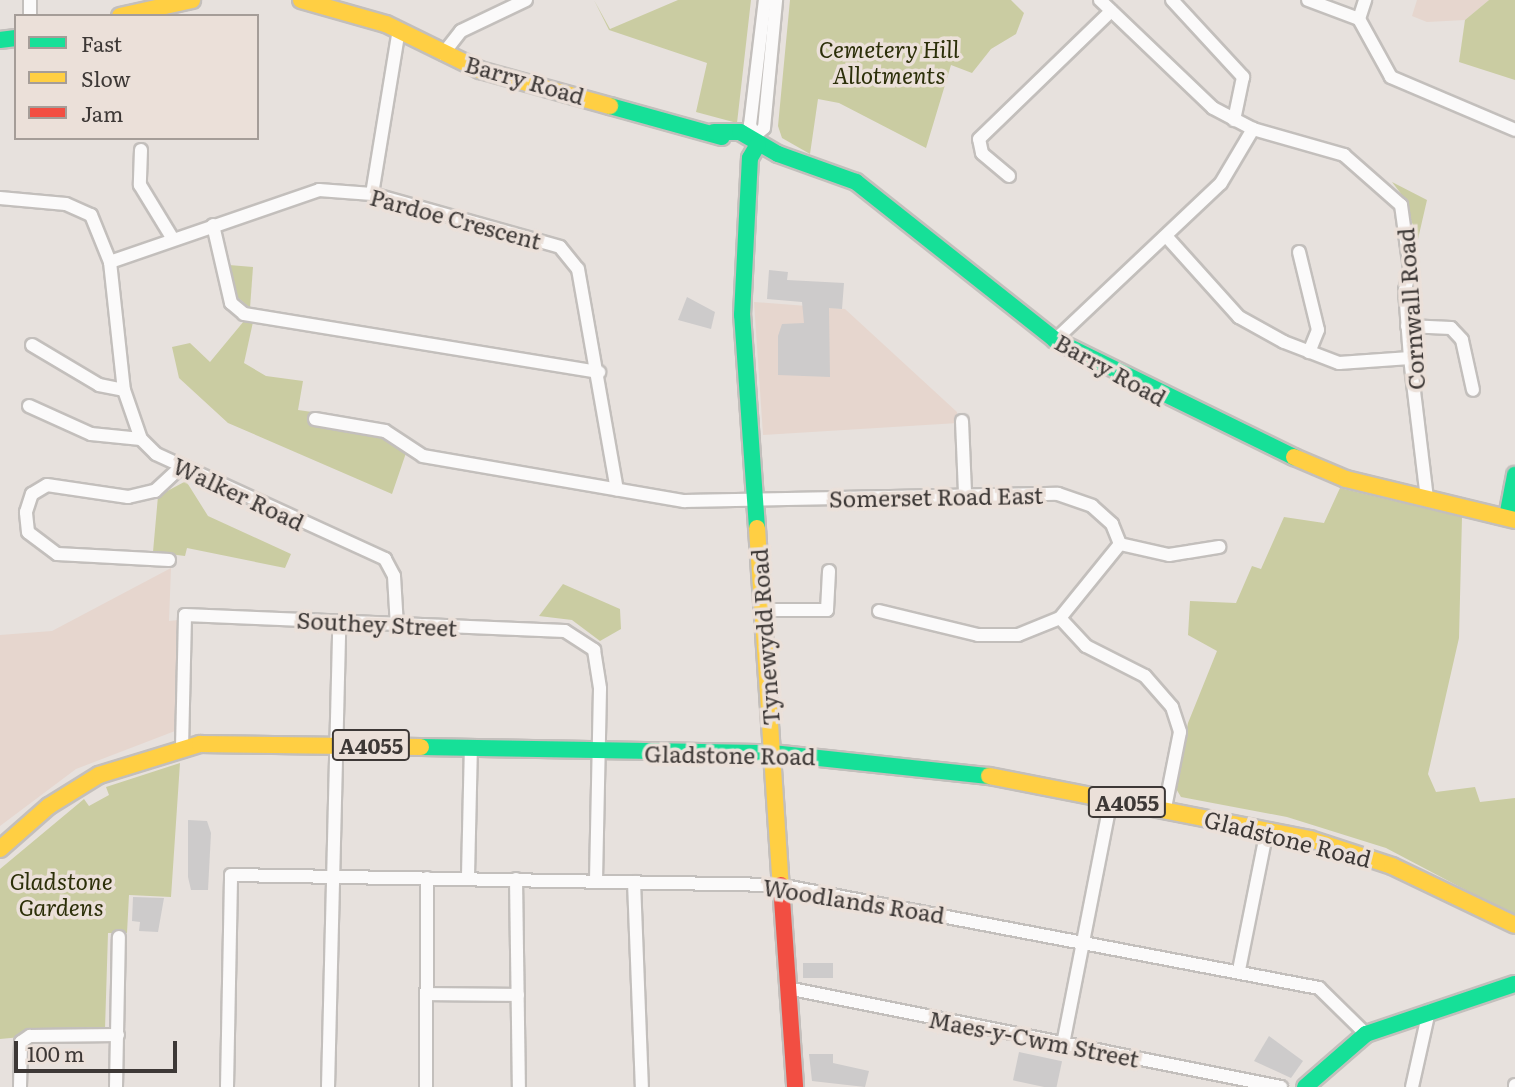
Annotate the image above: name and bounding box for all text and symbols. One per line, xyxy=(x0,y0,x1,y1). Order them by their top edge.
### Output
legend xyxy=(14,14,259,140)
text: Fast xyxy=(81,27,122,58)
park label: Cemetery Hill Allotments xyxy=(819,34,959,88)
street label: Barry Road xyxy=(462,49,588,109)
text: Slow xyxy=(81,62,131,93)
text: Jam xyxy=(81,97,123,128)
street label: Pardoe Crescent xyxy=(367,182,545,254)
street label: Cornwall Road xyxy=(1391,227,1429,391)
street label: Barry Road xyxy=(1051,327,1171,411)
street label: Walker Road xyxy=(169,451,309,535)
street label: Somerset Road East xyxy=(829,480,1043,512)
street label: Tynewydd Road xyxy=(744,547,784,727)
street label: Southey Street xyxy=(296,605,458,641)
road number: A4055 xyxy=(331,728,411,762)
street label: Gladstone Road xyxy=(644,739,816,769)
road number: A4055 xyxy=(1087,784,1167,820)
street label: Gladstone Road xyxy=(1202,804,1374,872)
park label: Gladstone Gardens xyxy=(9,866,113,920)
street label: Woodlands Road xyxy=(761,872,947,928)
street label: Maes-y-Cwm Street xyxy=(926,1004,1142,1072)
scale bar xyxy=(18,1028,180,1072)
text: 100 m xyxy=(27,1037,84,1068)

